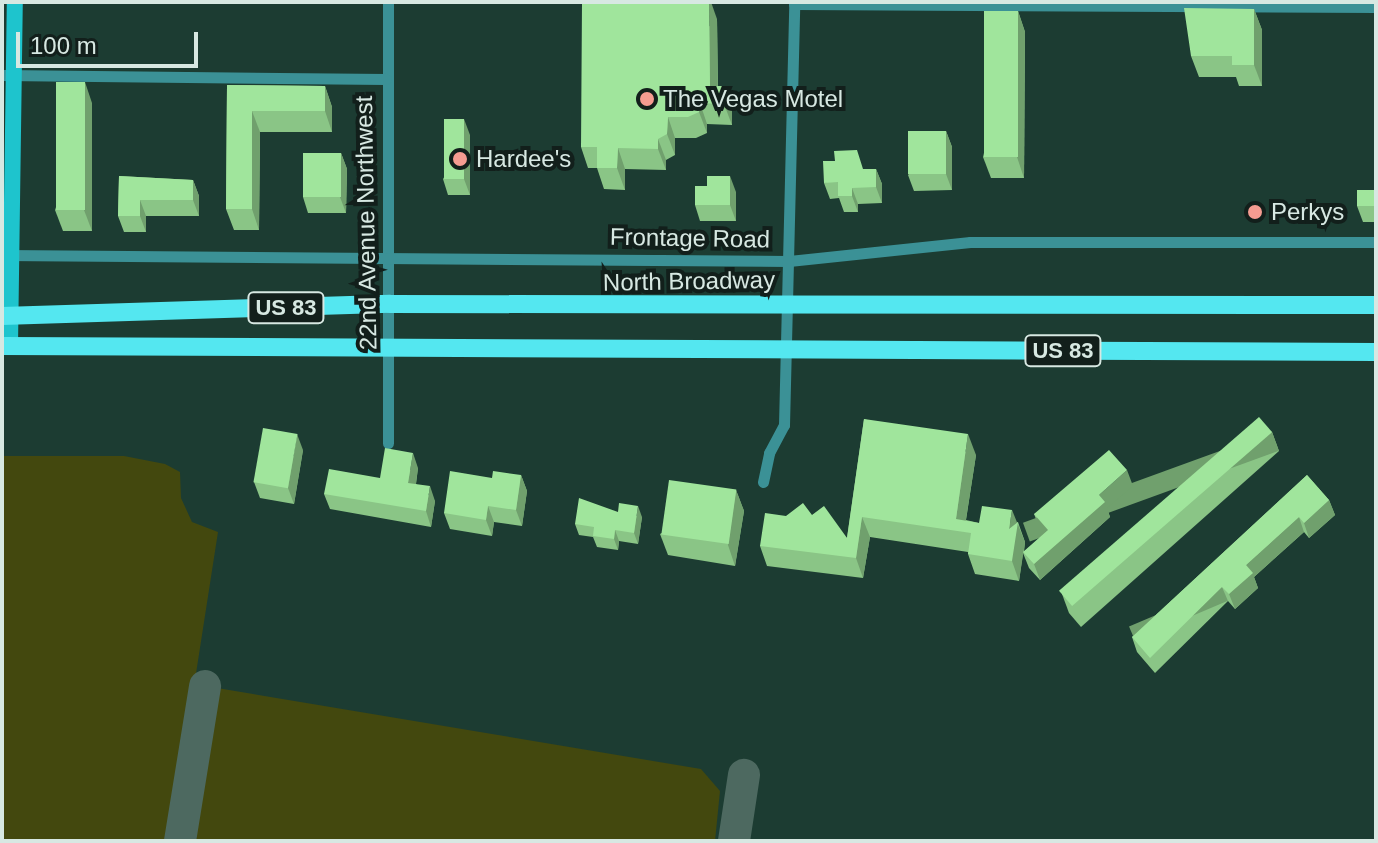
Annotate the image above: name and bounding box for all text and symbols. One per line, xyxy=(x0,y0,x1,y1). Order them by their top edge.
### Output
scale bar xyxy=(20,16,202,66)
text: 100 m xyxy=(30,32,97,59)
place label: The Vegas Motel xyxy=(663,85,843,113)
marker: The Vegas Motel xyxy=(638,90,656,108)
street label: 22nd Avenue Northwest xyxy=(349,95,383,351)
place label: Hardee's xyxy=(476,145,571,173)
marker: Hardee's xyxy=(451,150,469,168)
place label: Perkys xyxy=(1271,198,1344,226)
marker: Perkys xyxy=(1246,203,1264,221)
street label: Frontage Road xyxy=(610,222,770,254)
street label: North Broadway xyxy=(603,265,775,297)
road number: US 83 xyxy=(246,290,326,326)
road number: US 83 xyxy=(1023,333,1103,369)

